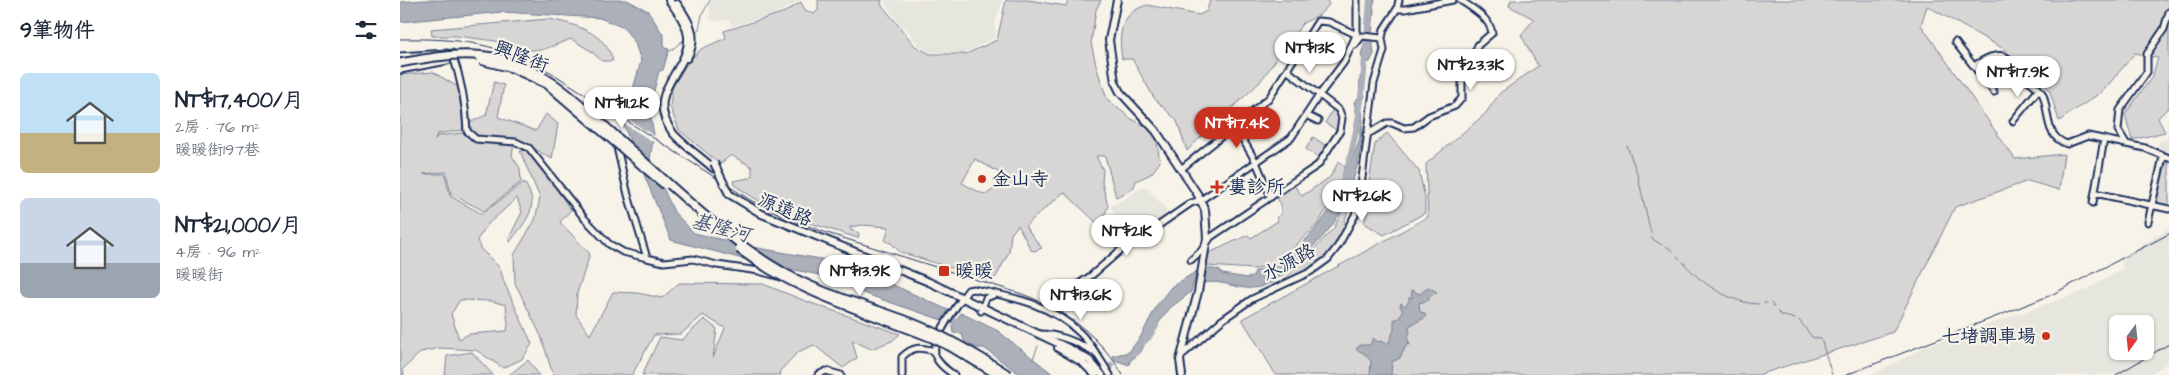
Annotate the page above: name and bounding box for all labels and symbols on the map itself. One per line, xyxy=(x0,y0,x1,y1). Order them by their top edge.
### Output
pin: NT$13K xyxy=(1269,32,1351,74)
street label: 興隆街 xyxy=(490,34,552,80)
pin: NT$23.3K xyxy=(1419,48,1523,91)
pin: NT$17.9K xyxy=(1966,56,2070,98)
pin: NT$11.2K xyxy=(570,86,674,129)
pin: NT$17.4K xyxy=(1185,106,1289,149)
place label: 金山寺 xyxy=(992,166,1049,193)
marker: 金山寺 xyxy=(976,173,988,185)
place label: 婁診所 xyxy=(1228,174,1285,201)
marker: 婁診所 xyxy=(1210,180,1224,194)
pin: NT$26K xyxy=(1321,180,1403,222)
street label: 源遠路 xyxy=(753,186,817,234)
water label: 基隆河 xyxy=(688,207,756,250)
pin: NT$21K xyxy=(1086,214,1168,257)
street label: 水源路 xyxy=(1258,237,1320,289)
pin: NT$13.9K xyxy=(808,254,912,297)
place label: 暖暖 xyxy=(955,258,993,285)
marker: 暖暖 xyxy=(937,264,951,278)
pin: NT$13.6K xyxy=(1029,278,1133,321)
north arrow xyxy=(2109,315,2154,360)
place label: 七堵調車場 xyxy=(1941,323,2036,350)
marker: 七堵調車場 xyxy=(2040,330,2052,342)

